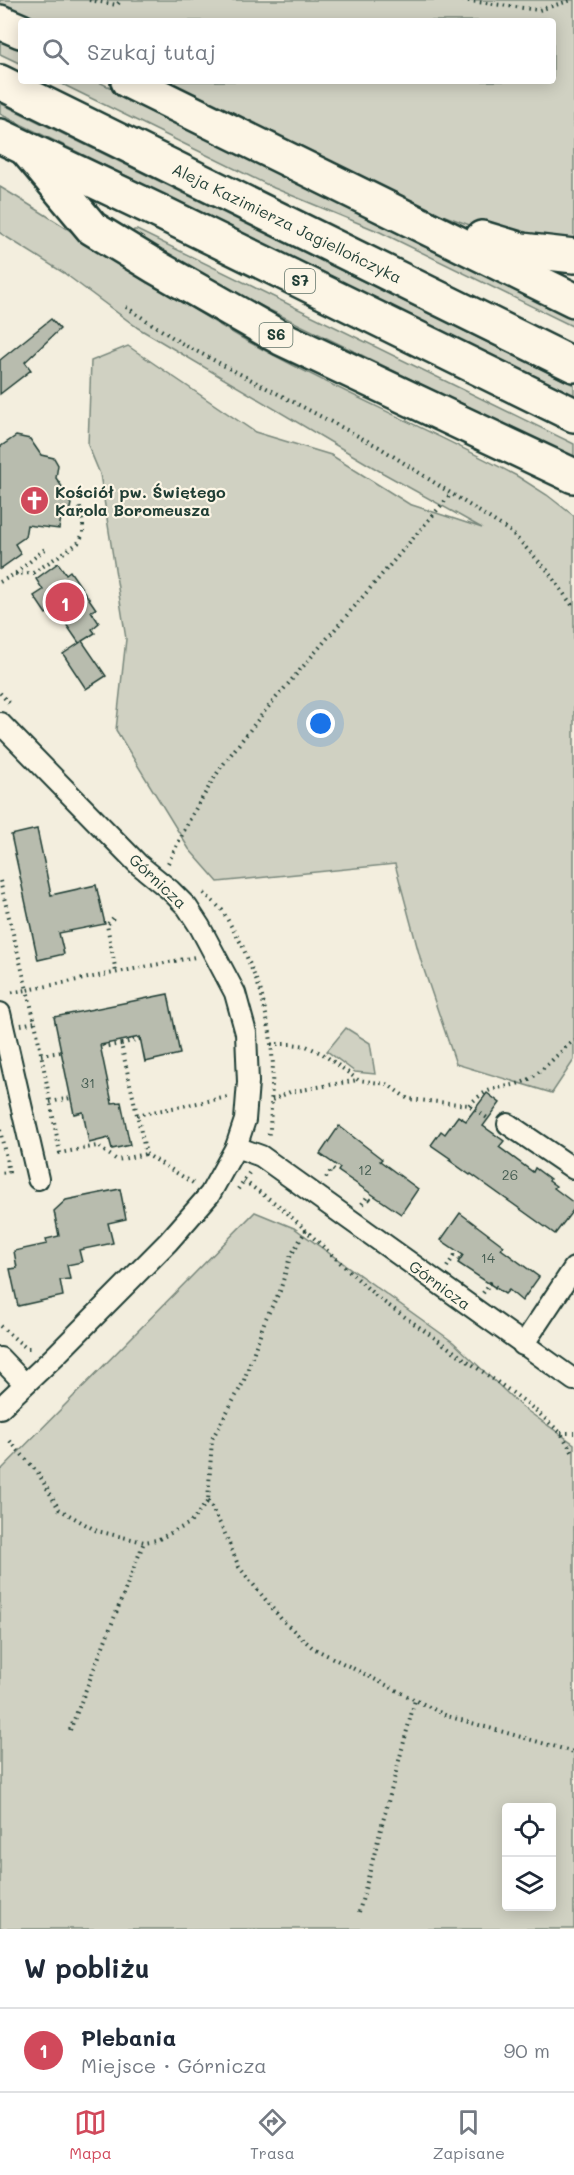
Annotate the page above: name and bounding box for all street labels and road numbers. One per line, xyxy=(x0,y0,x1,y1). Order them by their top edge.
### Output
street label: Aleja Kazimierza Jagiellończyka xyxy=(169,158,405,287)
road number: S7 xyxy=(285,269,315,293)
road number: S6 xyxy=(260,323,292,347)
street label: Górnicza xyxy=(125,849,192,913)
street label: Górnicza xyxy=(405,1255,475,1314)

